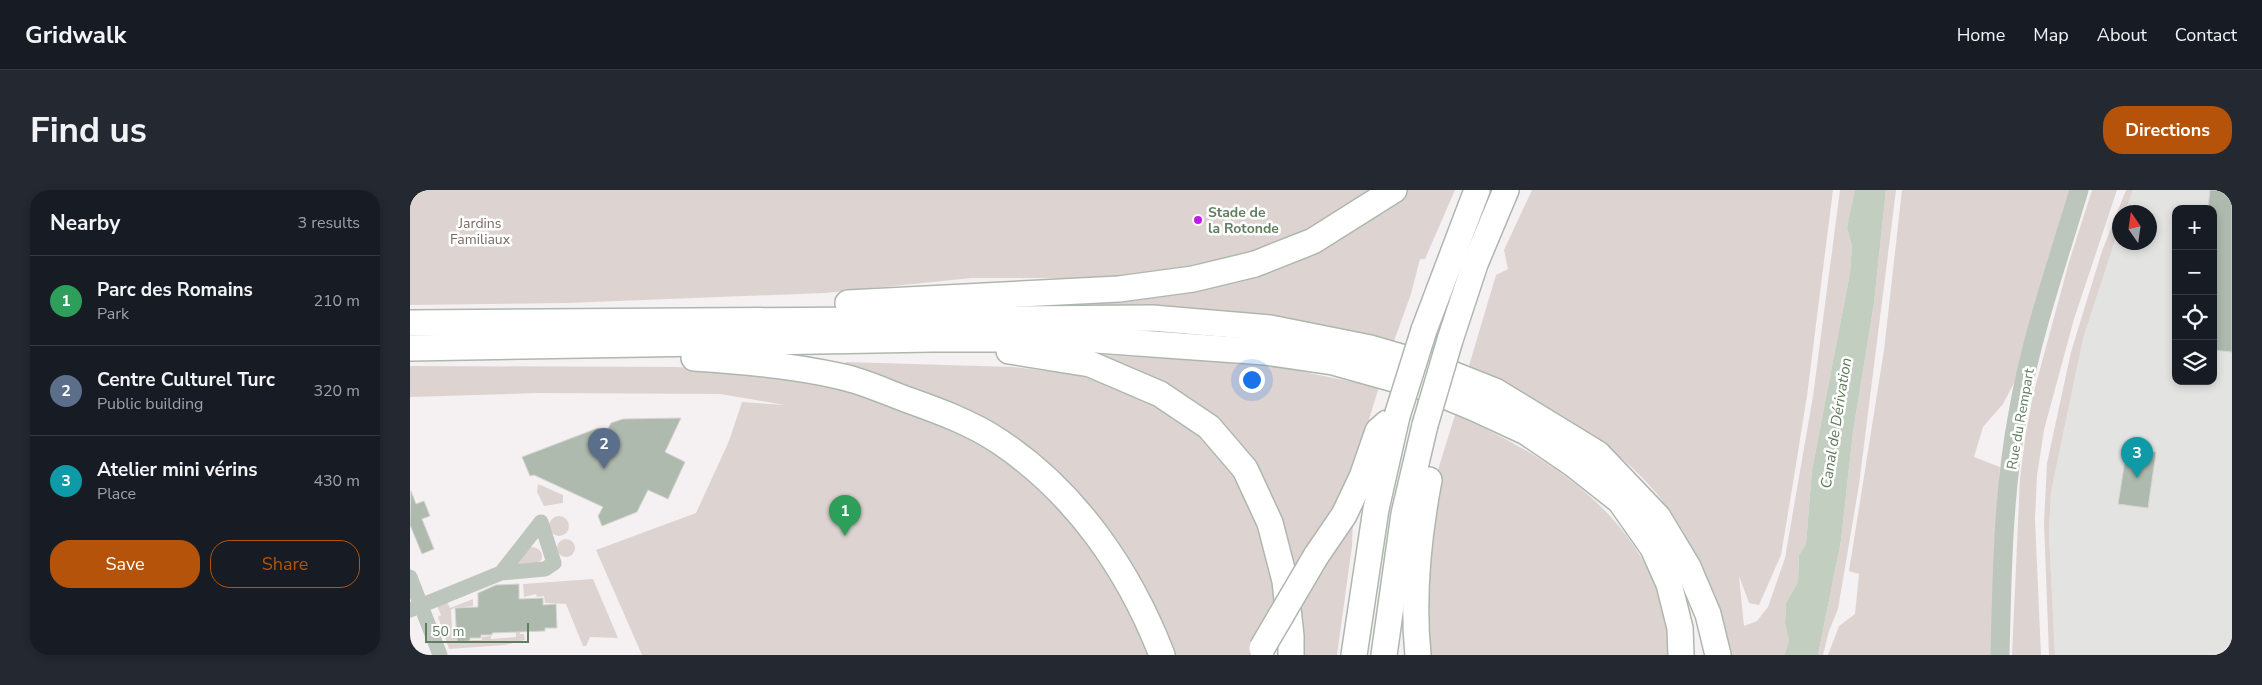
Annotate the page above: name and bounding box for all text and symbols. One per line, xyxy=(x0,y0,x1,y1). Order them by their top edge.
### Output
text: Gridwalk xyxy=(25,19,126,51)
text: Home xyxy=(1957,23,2005,47)
text: Map xyxy=(2033,23,2069,47)
text: About xyxy=(2097,23,2147,47)
text: Contact xyxy=(2175,23,2237,47)
button: Directions xyxy=(2103,106,2232,154)
text: Find us xyxy=(30,107,147,154)
place label: Stade de la Rotonde xyxy=(1208,203,1279,238)
north arrow xyxy=(2112,205,2157,250)
map controls xyxy=(2172,205,2217,385)
button: + xyxy=(2172,205,2217,250)
text: Nearby xyxy=(50,209,120,237)
text: 3 results xyxy=(298,212,360,234)
park label: Jardins Familiaux xyxy=(450,214,511,249)
marker: Stade de la Rotonde xyxy=(1192,214,1204,226)
button: − xyxy=(2172,250,2217,295)
text: Parc des Romains xyxy=(97,277,253,303)
text: 1 xyxy=(61,290,71,312)
text: 210 m xyxy=(313,290,360,312)
button: locate xyxy=(2172,295,2217,340)
text: Park xyxy=(97,303,129,325)
button: layers xyxy=(2172,340,2217,385)
water label: Canal de Dérivation xyxy=(1816,356,1856,490)
text: Centre Culturel Turc xyxy=(97,367,275,393)
your location xyxy=(1239,367,1265,393)
street label: Rue du Rempart xyxy=(2002,367,2039,471)
text: 2 xyxy=(61,380,71,402)
text: 320 m xyxy=(313,380,360,402)
text: Public building xyxy=(97,393,203,415)
pin: 2 xyxy=(588,428,620,469)
pin: 3 xyxy=(2121,437,2153,478)
text: Atelier mini vérins xyxy=(97,457,258,483)
text: 3 xyxy=(61,470,71,492)
text: 430 m xyxy=(313,470,360,492)
text: Place xyxy=(97,483,136,505)
pin: 1 xyxy=(829,495,861,536)
button: Save xyxy=(50,540,200,588)
button: Share xyxy=(210,540,360,588)
scale bar xyxy=(425,620,529,643)
text: 50 m xyxy=(432,622,464,641)

